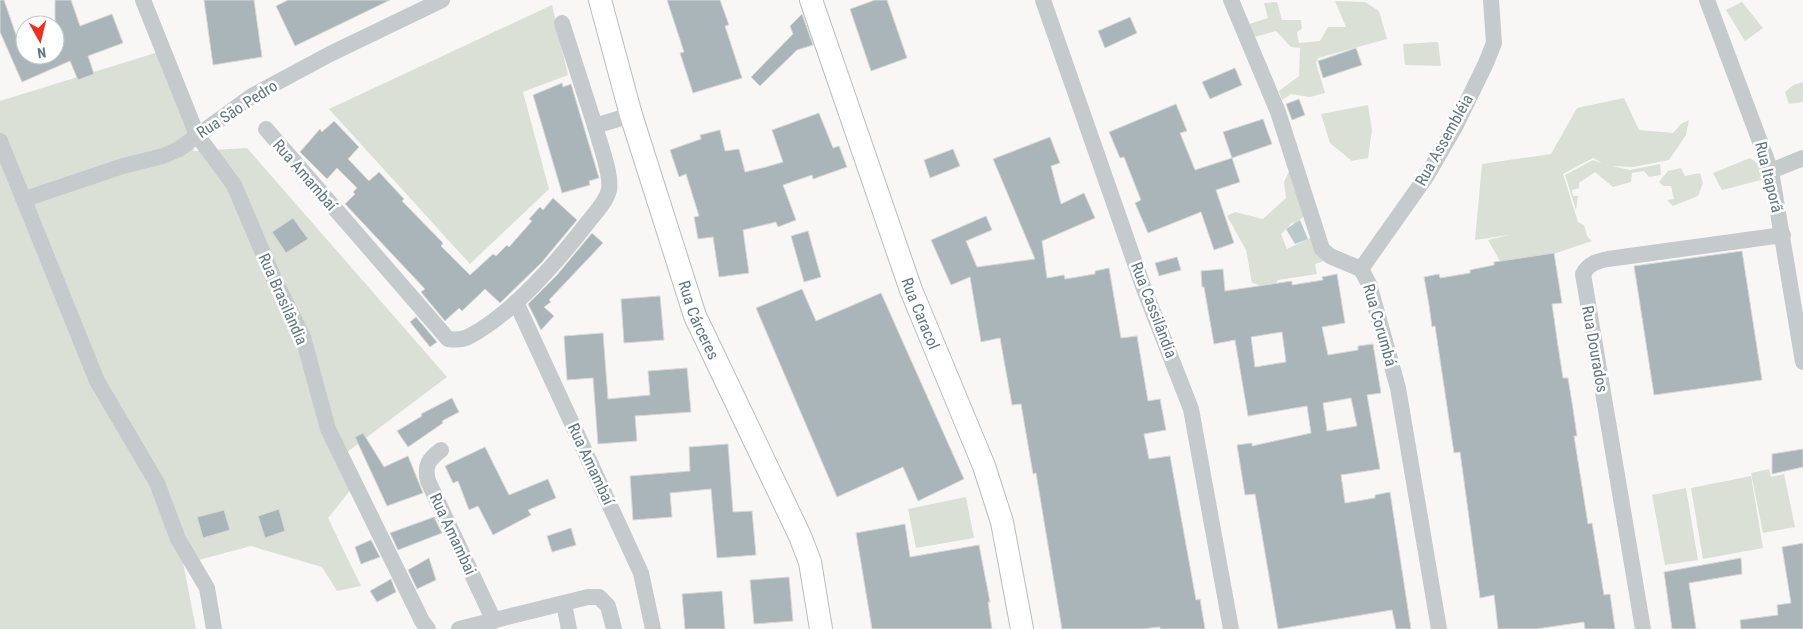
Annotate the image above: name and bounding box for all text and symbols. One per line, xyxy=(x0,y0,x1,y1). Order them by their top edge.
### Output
north arrow xyxy=(15,15,65,65)
text: N xyxy=(36,44,47,61)
street label: Rua São Pedro xyxy=(193,76,281,142)
street label: Rua Assembléia xyxy=(1411,91,1477,189)
street label: Rua Amambaí xyxy=(269,136,342,215)
street label: Rua Itaporã xyxy=(1751,140,1787,214)
street label: Rua Brasilândia xyxy=(254,250,312,348)
street label: Rua Cassilândia xyxy=(1127,259,1181,361)
street label: Rua Caracol xyxy=(898,275,944,352)
street label: Rua Cárceres xyxy=(675,278,724,362)
street label: Rua Corumbá xyxy=(1359,282,1401,368)
street label: Rua Dourados xyxy=(1578,304,1612,394)
street label: Rua Amambaí xyxy=(564,420,619,509)
street label: Rua Amambai xyxy=(426,490,480,578)

